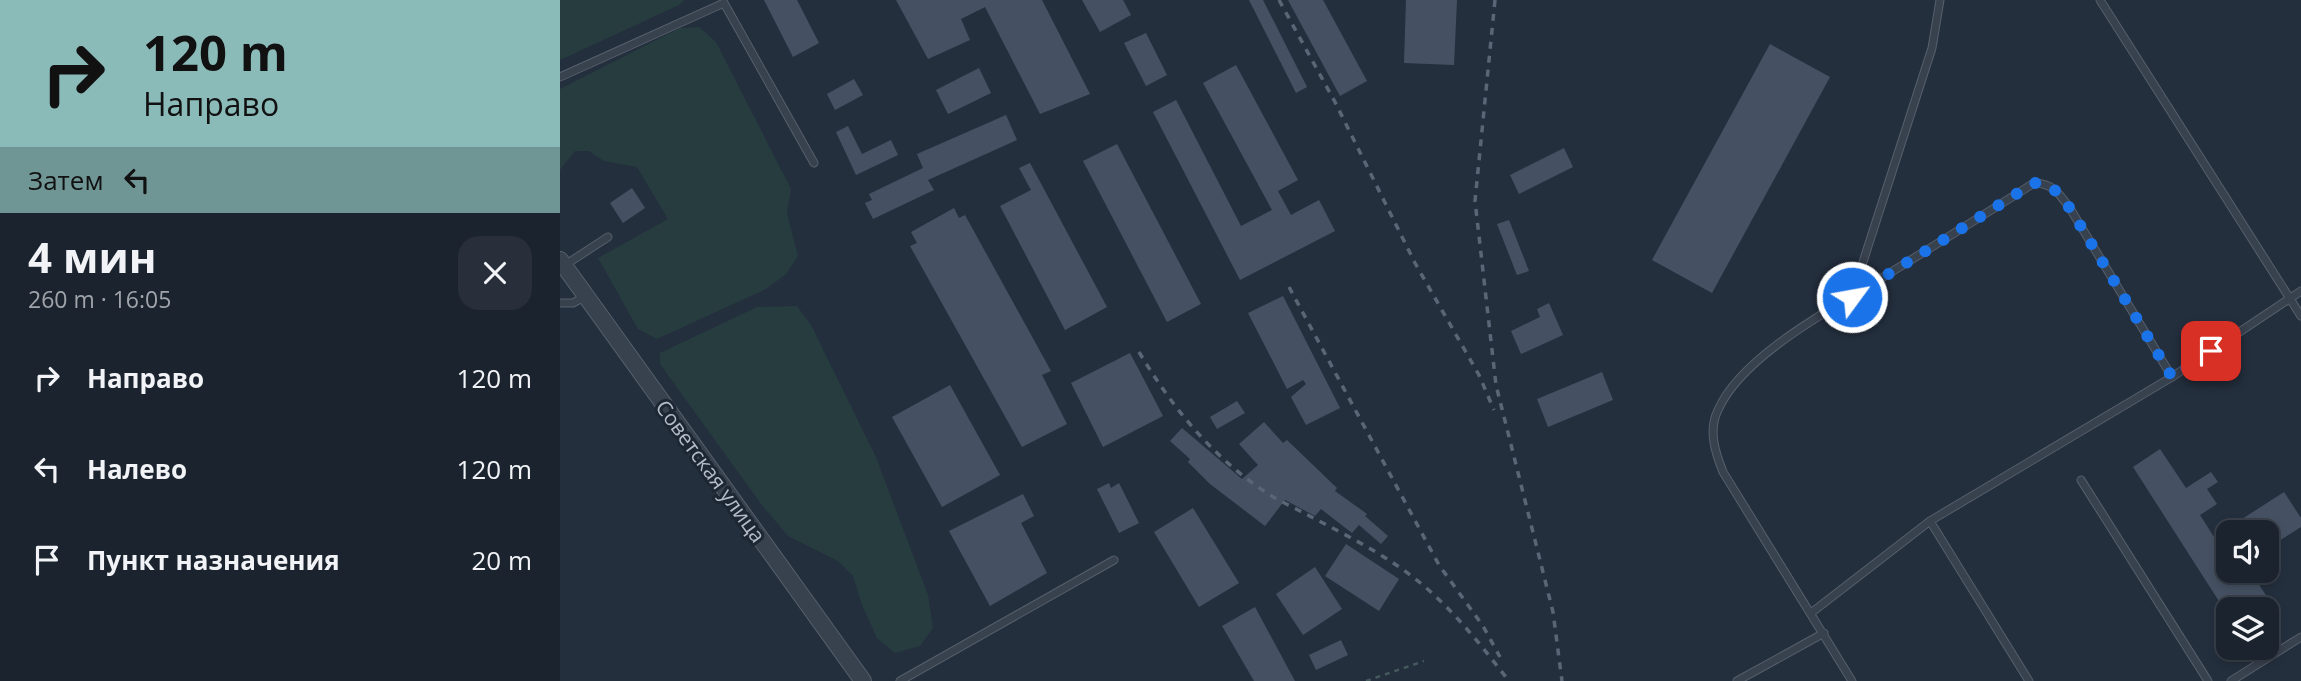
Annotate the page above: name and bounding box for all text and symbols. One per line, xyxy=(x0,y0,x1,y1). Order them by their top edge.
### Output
text: 120 m xyxy=(143,19,288,85)
icon: right xyxy=(28,28,119,119)
text: Направо xyxy=(143,82,279,125)
icon: left xyxy=(118,161,156,199)
text: Затем xyxy=(28,162,104,198)
text: 4 мин xyxy=(28,228,156,285)
button: close xyxy=(458,236,532,310)
position arrow xyxy=(1815,260,1889,334)
text: 260 m · 16:05 xyxy=(28,283,171,315)
pin xyxy=(2181,321,2241,381)
icon: arrive xyxy=(2192,332,2230,370)
icon: right xyxy=(28,359,66,397)
text: Направо xyxy=(87,360,204,396)
text: 120 m xyxy=(457,360,532,396)
street label: Советская улица xyxy=(650,394,772,548)
icon: left xyxy=(28,450,66,488)
text: Налево xyxy=(87,451,187,487)
text: 120 m xyxy=(457,451,532,487)
map controls xyxy=(2216,520,2279,660)
button: sound xyxy=(2216,520,2279,583)
icon: arrive xyxy=(28,541,66,579)
text: Пункт назначения xyxy=(87,542,340,578)
text: 20 m xyxy=(471,542,532,578)
button: layers xyxy=(2216,597,2279,660)

